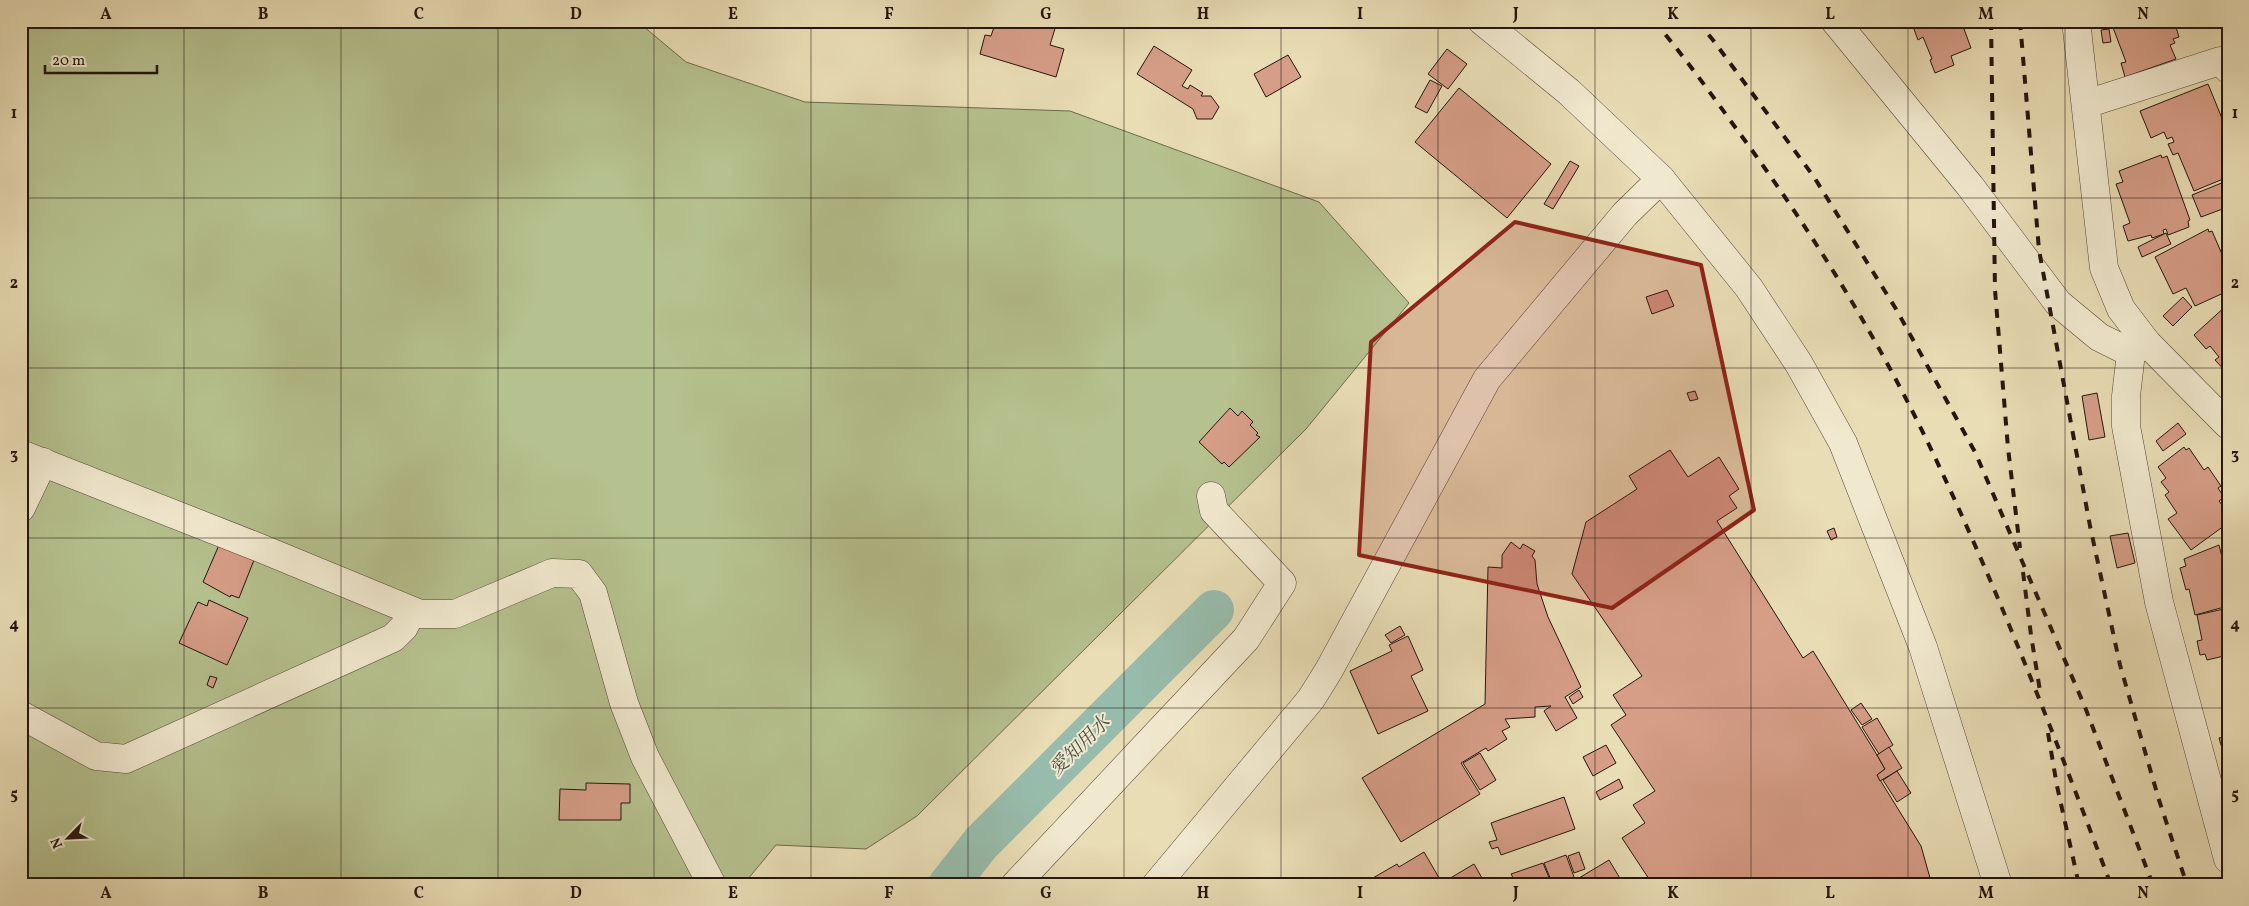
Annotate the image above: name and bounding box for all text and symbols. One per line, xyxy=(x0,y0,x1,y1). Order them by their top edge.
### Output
text: A xyxy=(100,4,112,26)
text: B xyxy=(258,4,269,26)
text: C xyxy=(414,4,424,26)
text: D xyxy=(570,4,582,26)
text: E xyxy=(728,4,738,26)
text: F xyxy=(884,4,894,26)
text: G xyxy=(1040,4,1052,26)
text: H xyxy=(1197,4,1209,26)
text: I xyxy=(1357,4,1363,26)
text: J xyxy=(1512,4,1519,26)
text: K xyxy=(1667,4,1679,26)
text: L xyxy=(1825,4,1835,26)
text: M xyxy=(1978,4,1994,26)
text: N xyxy=(2137,4,2149,26)
scale bar xyxy=(45,42,158,74)
text: 20 m xyxy=(52,51,85,72)
text: 1 xyxy=(11,103,17,125)
text: 1 xyxy=(2232,103,2238,125)
text: 2 xyxy=(10,273,18,295)
text: 2 xyxy=(2231,273,2239,295)
text: 3 xyxy=(10,444,18,466)
text: 3 xyxy=(2231,444,2239,466)
text: 4 xyxy=(9,614,19,636)
text: 4 xyxy=(2230,614,2240,636)
water label: 愛知用水 xyxy=(1044,709,1118,782)
text: 5 xyxy=(10,784,18,806)
text: 5 xyxy=(2231,784,2239,806)
north arrow xyxy=(42,814,92,864)
text: N xyxy=(47,834,68,851)
text: A xyxy=(100,883,112,905)
text: B xyxy=(258,883,269,905)
text: C xyxy=(414,883,424,905)
text: D xyxy=(570,883,582,905)
text: E xyxy=(728,883,738,905)
text: F xyxy=(884,883,894,905)
text: G xyxy=(1040,883,1052,905)
text: H xyxy=(1197,883,1209,905)
text: I xyxy=(1357,883,1363,905)
text: J xyxy=(1512,883,1519,905)
text: K xyxy=(1667,883,1679,905)
text: L xyxy=(1825,883,1835,905)
text: M xyxy=(1978,883,1994,905)
text: N xyxy=(2137,883,2149,905)

